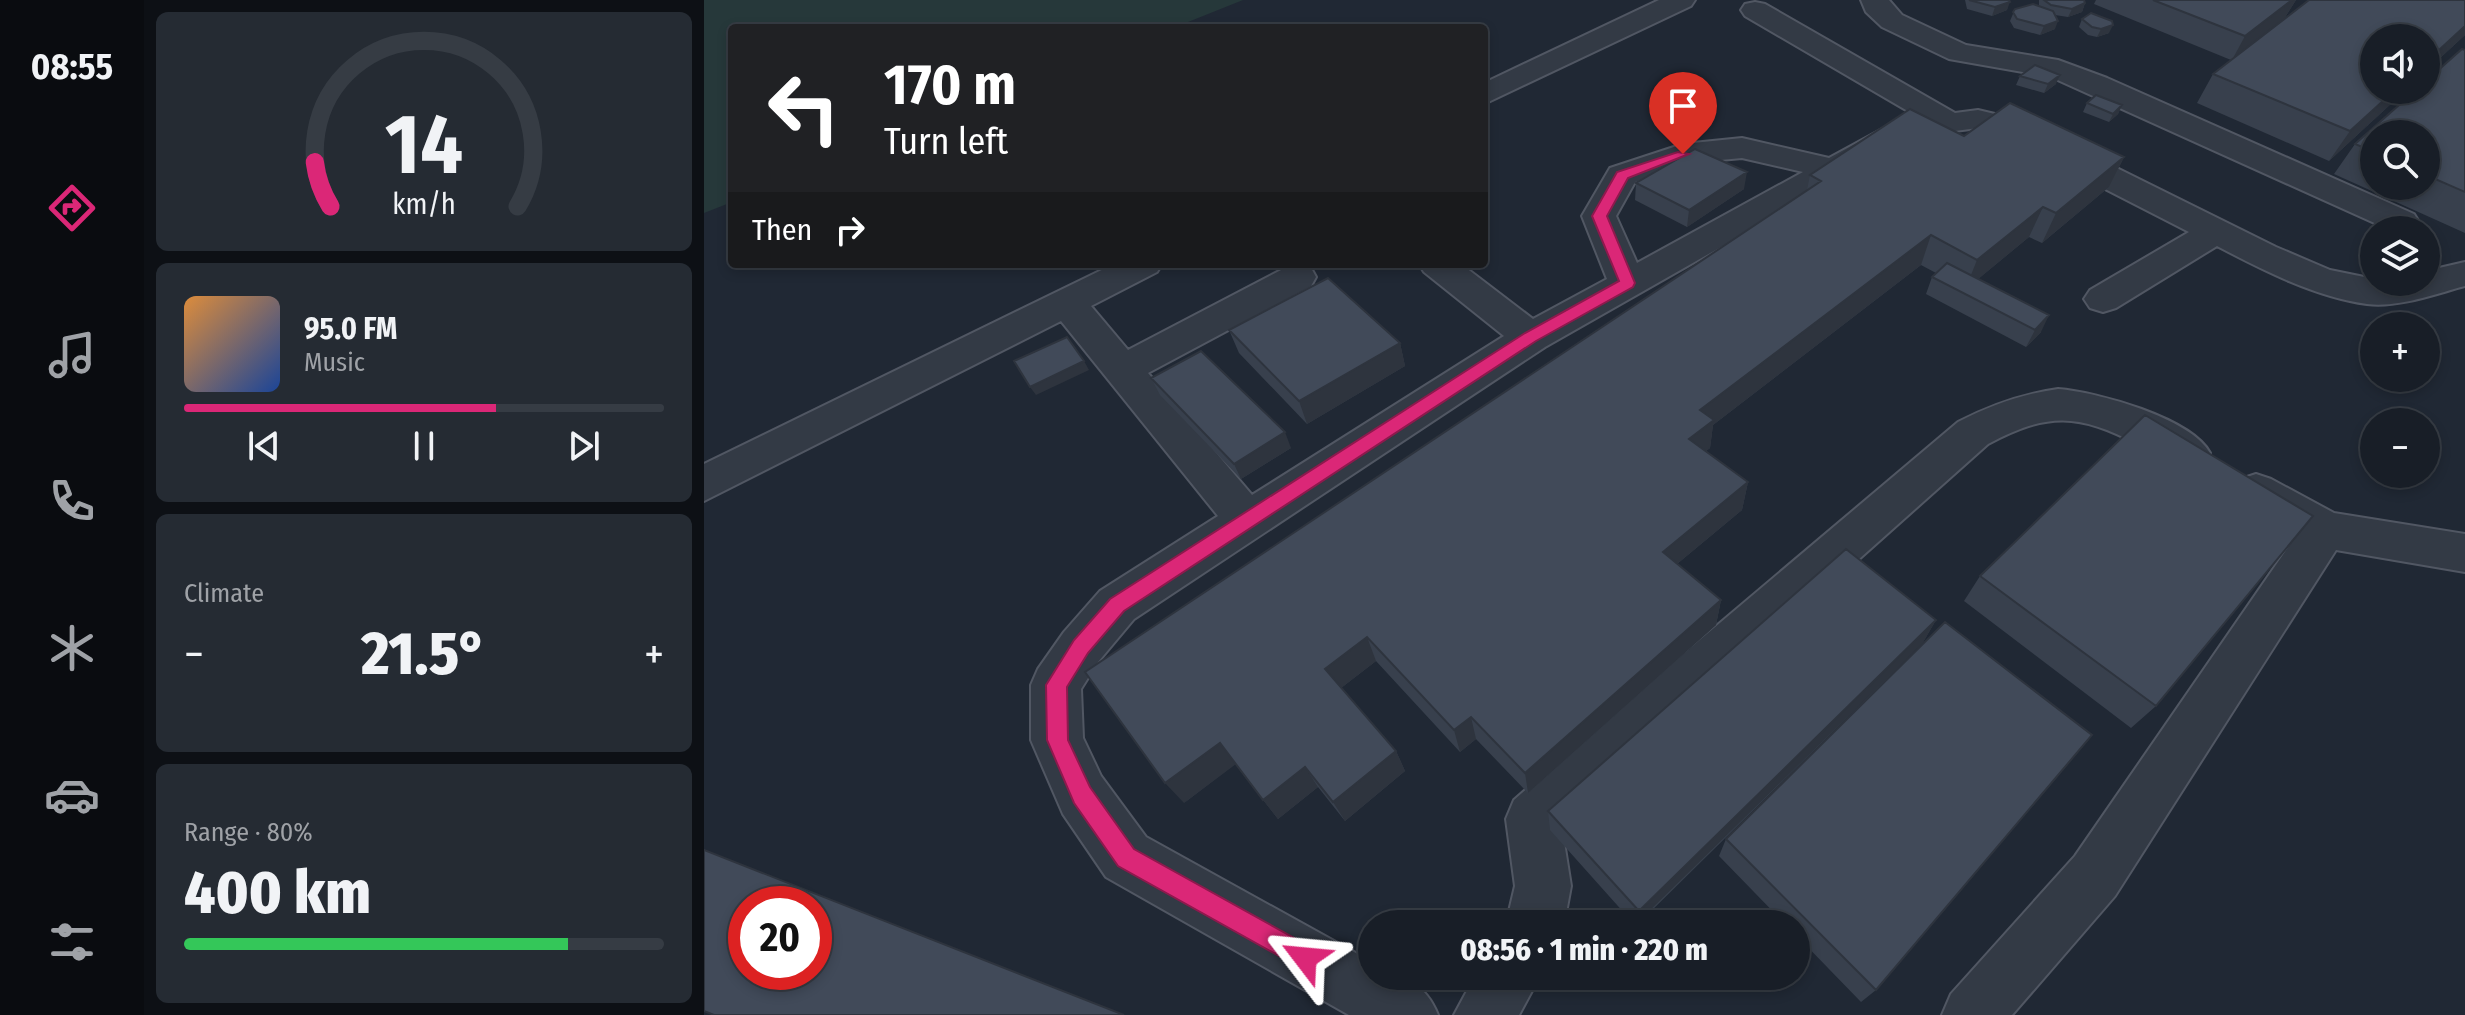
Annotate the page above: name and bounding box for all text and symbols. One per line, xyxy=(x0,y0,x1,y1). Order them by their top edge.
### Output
map controls xyxy=(2360,24,2440,488)
button: sound xyxy=(2360,24,2440,104)
text: 08:55 xyxy=(31,45,113,89)
text: 170 m xyxy=(884,52,1016,119)
icon: left xyxy=(752,56,856,160)
pin xyxy=(1649,72,1717,154)
icon: arrive xyxy=(1661,84,1705,128)
text: 14 xyxy=(385,95,463,195)
text: Turn left xyxy=(884,120,1008,164)
button: search xyxy=(2360,120,2440,200)
icon: directions xyxy=(44,180,100,236)
text: km/h xyxy=(392,188,456,223)
icon: right xyxy=(828,208,872,252)
text: Then xyxy=(752,212,812,248)
button: layers xyxy=(2360,216,2440,296)
text: 95.0 FM xyxy=(304,311,397,347)
button: + xyxy=(2360,312,2440,392)
icon: music xyxy=(44,327,100,383)
text: Music xyxy=(304,347,365,378)
button: − xyxy=(2360,408,2440,488)
icon: previous xyxy=(242,424,286,468)
icon: pause xyxy=(402,424,446,468)
icon: next xyxy=(562,424,606,468)
icon: phone xyxy=(44,473,100,529)
text: Climate xyxy=(184,578,264,609)
text: 21.5° xyxy=(361,618,487,690)
icon: climate xyxy=(44,620,100,676)
text: − xyxy=(184,628,204,681)
text: + xyxy=(644,628,664,681)
icon: car xyxy=(44,767,100,823)
text: Range · 80% xyxy=(184,817,313,848)
text: 400 km xyxy=(184,857,371,929)
speed limit sign: 20 xyxy=(728,886,832,990)
icon: filters xyxy=(44,914,100,970)
position arrow xyxy=(1263,916,1347,1000)
text: 08:56 · 1 min · 220 m xyxy=(1460,932,1708,968)

